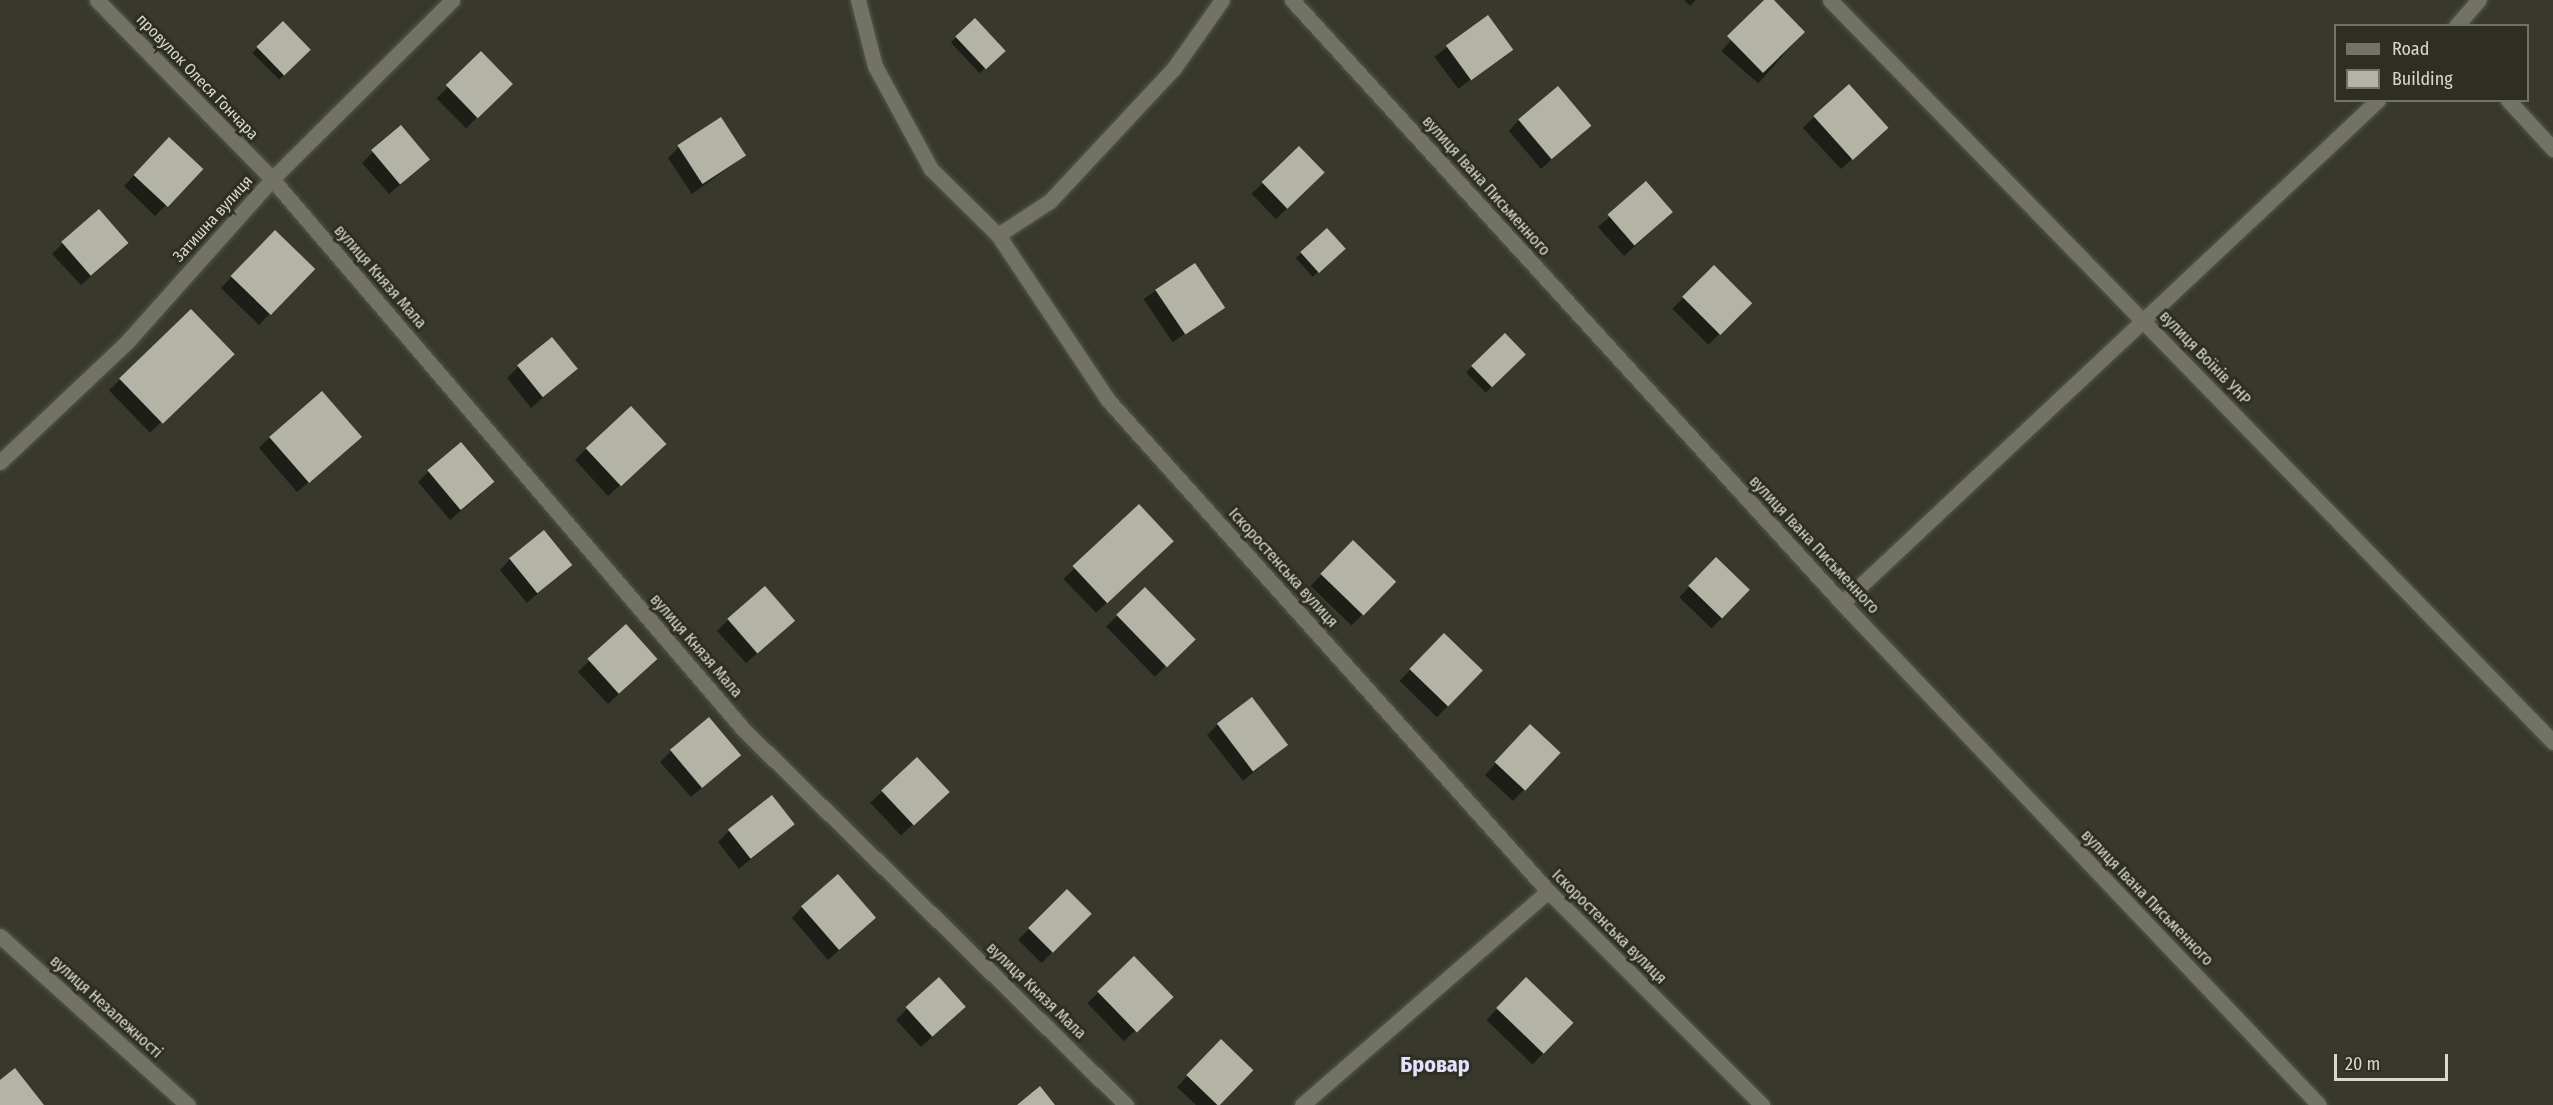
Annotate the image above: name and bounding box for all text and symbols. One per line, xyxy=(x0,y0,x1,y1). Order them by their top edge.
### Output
street label: провулок Олеся Гончара xyxy=(132,10,262,144)
legend xyxy=(2334,24,2529,102)
text: Road xyxy=(2392,38,2429,60)
text: Building xyxy=(2392,68,2453,90)
street label: вулиця Івана Письменного xyxy=(1418,112,1554,260)
street label: Затишна вулиця xyxy=(169,172,257,266)
street label: вулиця Князя Мала xyxy=(330,221,430,333)
street label: вулиця Воїнів УНР xyxy=(2155,307,2255,409)
street label: вулиця Івана Письменного xyxy=(1745,472,1883,618)
street label: Іскоростенська вулиця xyxy=(1224,504,1342,632)
street label: вулиця Князя Мала xyxy=(646,590,746,702)
street label: вулиця Івана Письменного xyxy=(2077,826,2217,970)
street label: Іскоростенська вулиця xyxy=(1548,866,1670,988)
street label: вулиця Князя Мала xyxy=(982,939,1090,1043)
street label: вулиця Незалежності xyxy=(46,952,166,1062)
scale bar xyxy=(2337,1042,2451,1080)
district label: Бровар xyxy=(1400,1052,1470,1078)
text: 20 m xyxy=(2345,1053,2380,1075)

